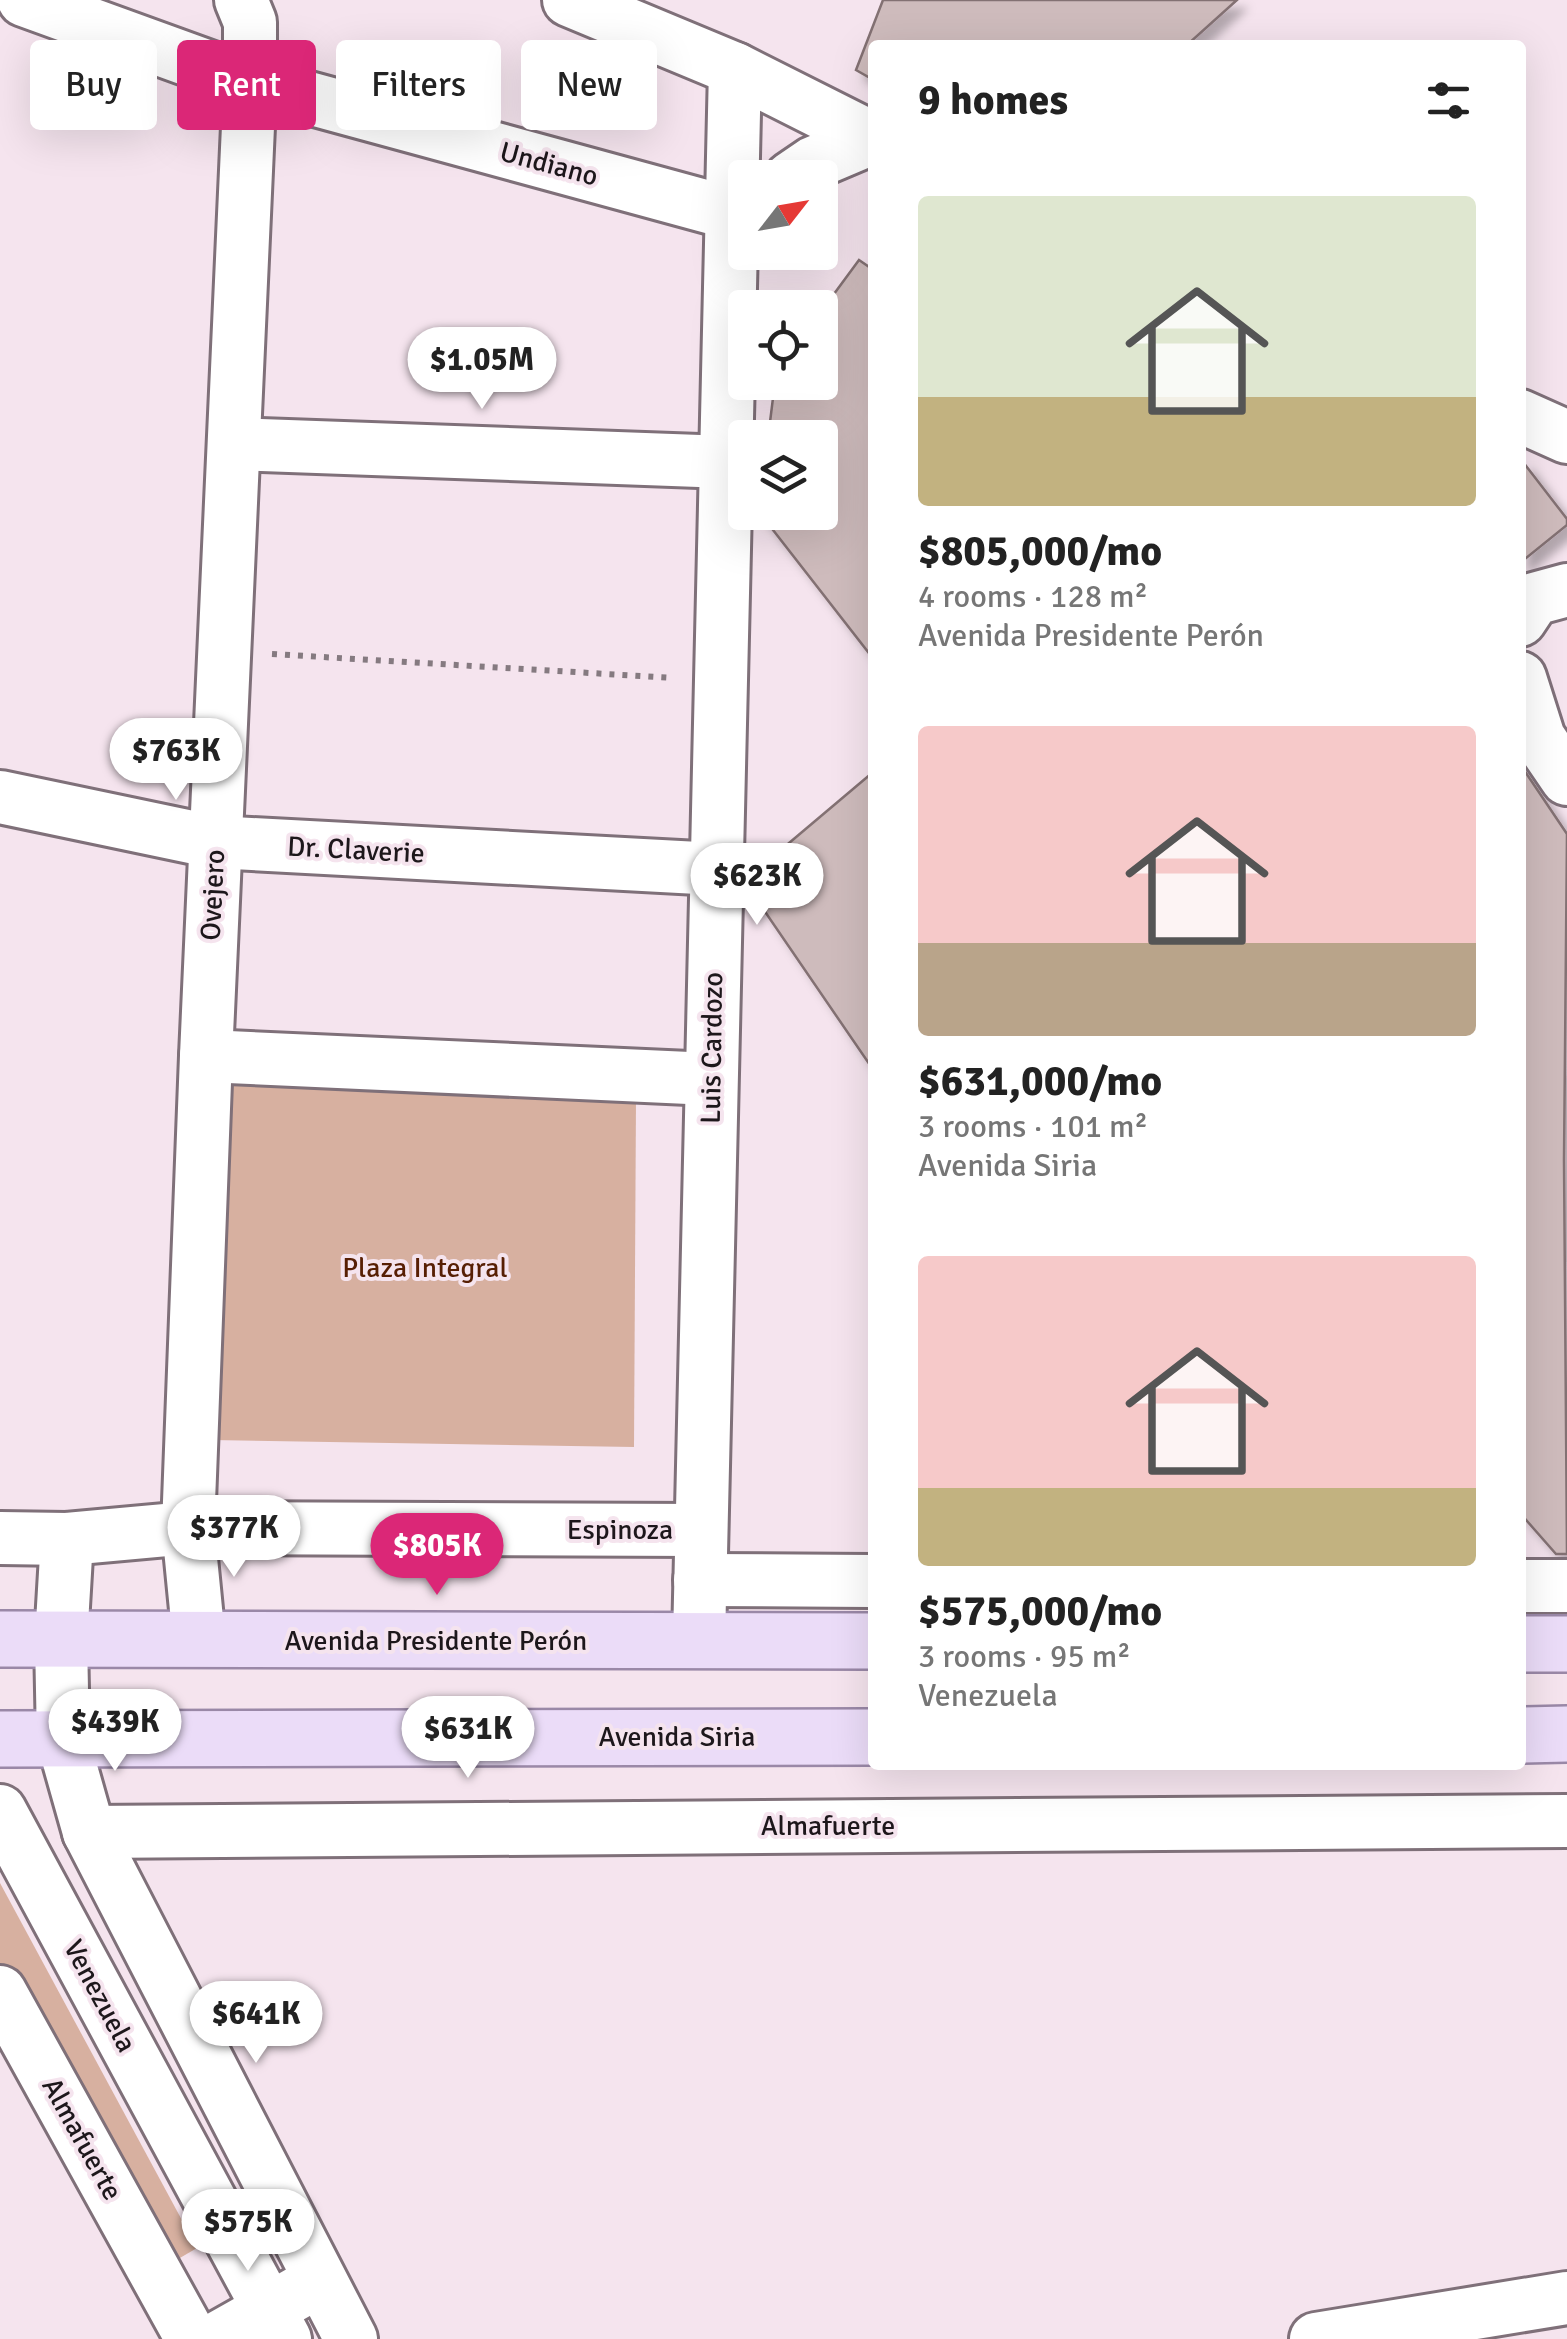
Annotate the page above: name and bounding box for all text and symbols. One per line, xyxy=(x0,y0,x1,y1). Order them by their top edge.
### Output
chip: Buy xyxy=(30,40,157,130)
chip: Rent xyxy=(177,40,316,130)
chip: Filters xyxy=(336,40,501,130)
chip: New xyxy=(521,40,657,130)
icon: filters xyxy=(1421,73,1476,128)
text: 9 homes xyxy=(918,75,1068,126)
street label: Undiano xyxy=(496,135,602,193)
north arrow xyxy=(728,160,838,270)
map controls xyxy=(728,160,838,530)
icon: home xyxy=(1107,261,1287,441)
button: locate xyxy=(728,290,838,400)
pin: $1.05M xyxy=(401,327,563,412)
text: $1.05M xyxy=(430,340,534,379)
button: layers xyxy=(728,420,838,530)
text: $805,000/mo xyxy=(918,526,1162,577)
text: 4 rooms · 128 m² xyxy=(918,577,1148,616)
text: Avenida Presidente Perón xyxy=(918,616,1264,655)
pin: $763K xyxy=(106,718,246,803)
text: $763K xyxy=(132,731,220,770)
icon: home xyxy=(1107,791,1287,971)
street label: Dr. Claverie xyxy=(286,829,426,871)
pin: $623K xyxy=(687,843,827,928)
street label: Ovejero xyxy=(194,849,232,941)
text: $623K xyxy=(713,856,801,895)
street label: Luis Cardozo xyxy=(694,972,730,1124)
text: $631,000/mo xyxy=(918,1056,1162,1107)
text: 3 rooms · 101 m² xyxy=(918,1107,1148,1146)
text: Avenida Siria xyxy=(918,1146,1097,1185)
park label: Plaza Integral xyxy=(342,1251,508,1285)
icon: home xyxy=(1107,1321,1287,1501)
pin: $377K xyxy=(164,1495,304,1580)
text: $377K xyxy=(190,1508,278,1547)
pin: $805K xyxy=(367,1513,507,1598)
street label: Espinoza xyxy=(567,1513,673,1547)
text: $805K xyxy=(393,1526,481,1565)
text: $575,000/mo xyxy=(918,1586,1162,1637)
street label: Avenida Presidente Perón xyxy=(285,1624,587,1658)
text: 3 rooms · 95 m² xyxy=(918,1637,1131,1676)
text: Venezuela xyxy=(918,1676,1058,1715)
pin: $439K xyxy=(45,1689,185,1774)
pin: $631K xyxy=(398,1696,538,1781)
text: $439K xyxy=(71,1702,159,1741)
text: $631K xyxy=(424,1709,512,1748)
street label: Avenida Siria xyxy=(599,1720,755,1754)
street label: Almafuerte xyxy=(761,1809,895,1843)
street label: Venezuela xyxy=(56,1934,144,2058)
pin: $641K xyxy=(186,1981,326,2066)
text: $641K xyxy=(212,1994,300,2033)
street label: Almafuerte xyxy=(34,2072,130,2206)
pin: $575K xyxy=(178,2189,318,2274)
text: $575K xyxy=(204,2202,292,2241)

